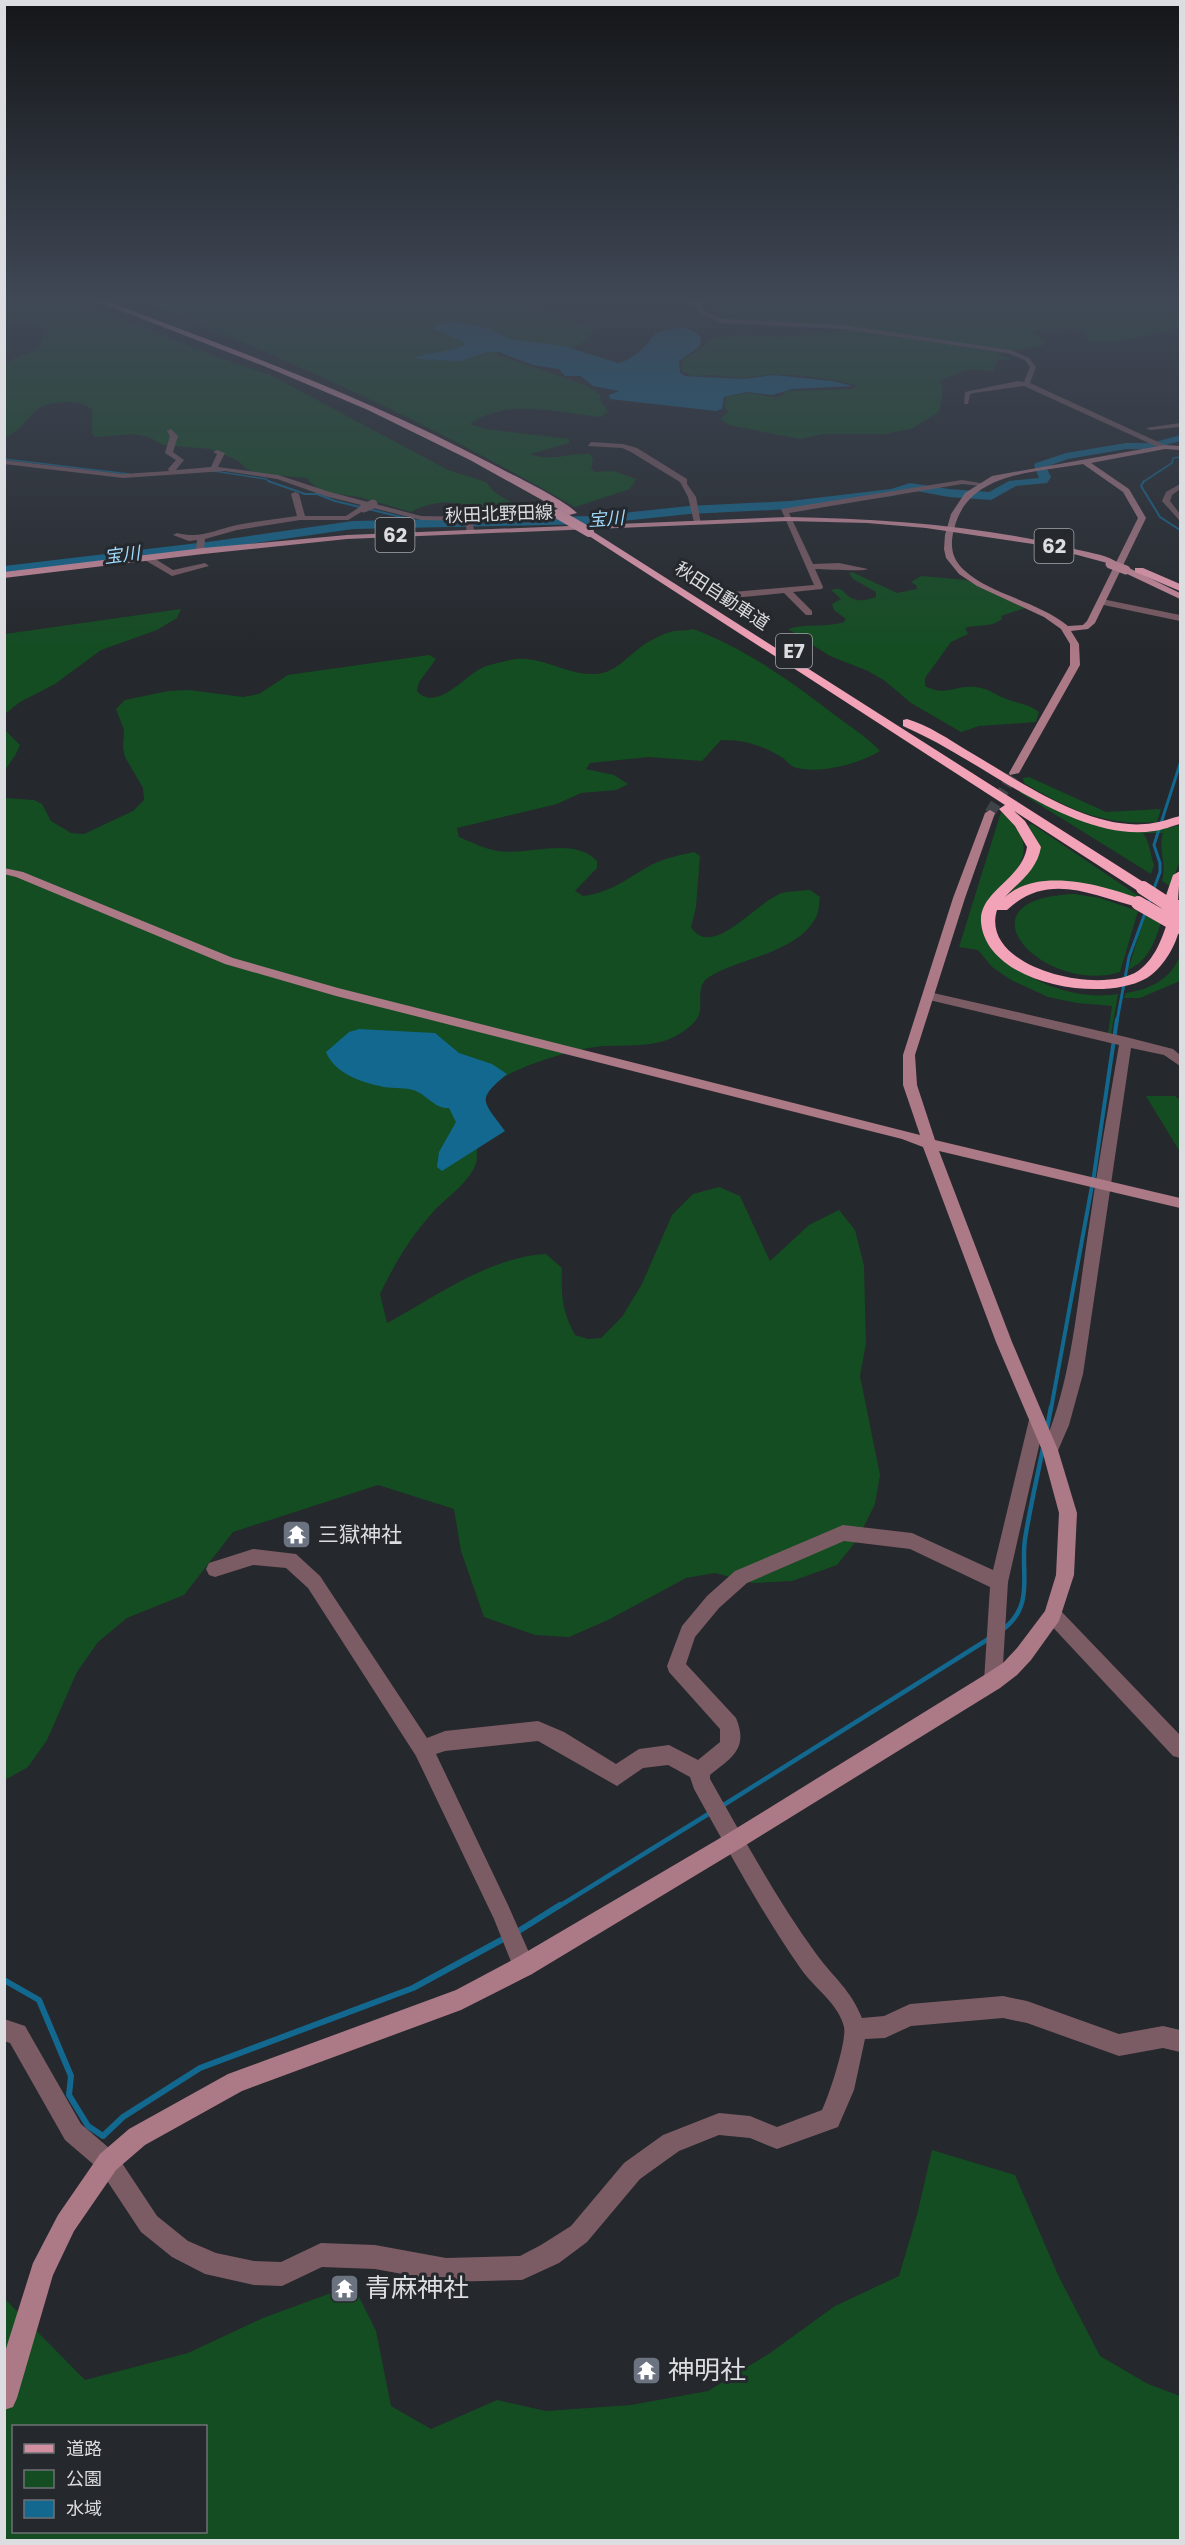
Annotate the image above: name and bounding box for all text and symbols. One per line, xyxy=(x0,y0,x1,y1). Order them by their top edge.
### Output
street label: 秋田北野田線 xyxy=(445,499,553,528)
water label: 宝川 xyxy=(587,505,627,532)
road number: 62 xyxy=(376,518,414,552)
road number: 62 xyxy=(1034,529,1074,563)
water label: 宝川 xyxy=(103,540,143,569)
street label: 秋田自動車道 xyxy=(670,556,774,635)
road number: E7 xyxy=(776,634,812,668)
temple icon: 三獄神社 xyxy=(281,1519,313,1551)
place label: 三獄神社 xyxy=(318,1520,402,1549)
place label: 青麻神社 xyxy=(365,2270,469,2306)
temple icon: 青麻神社 xyxy=(328,2272,360,2304)
place label: 神明社 xyxy=(668,2352,746,2388)
temple icon: 神明社 xyxy=(631,2354,663,2386)
legend xyxy=(12,2425,207,2533)
text: 道路 xyxy=(66,2436,102,2461)
text: 公園 xyxy=(66,2466,102,2491)
text: 水域 xyxy=(66,2496,102,2521)

